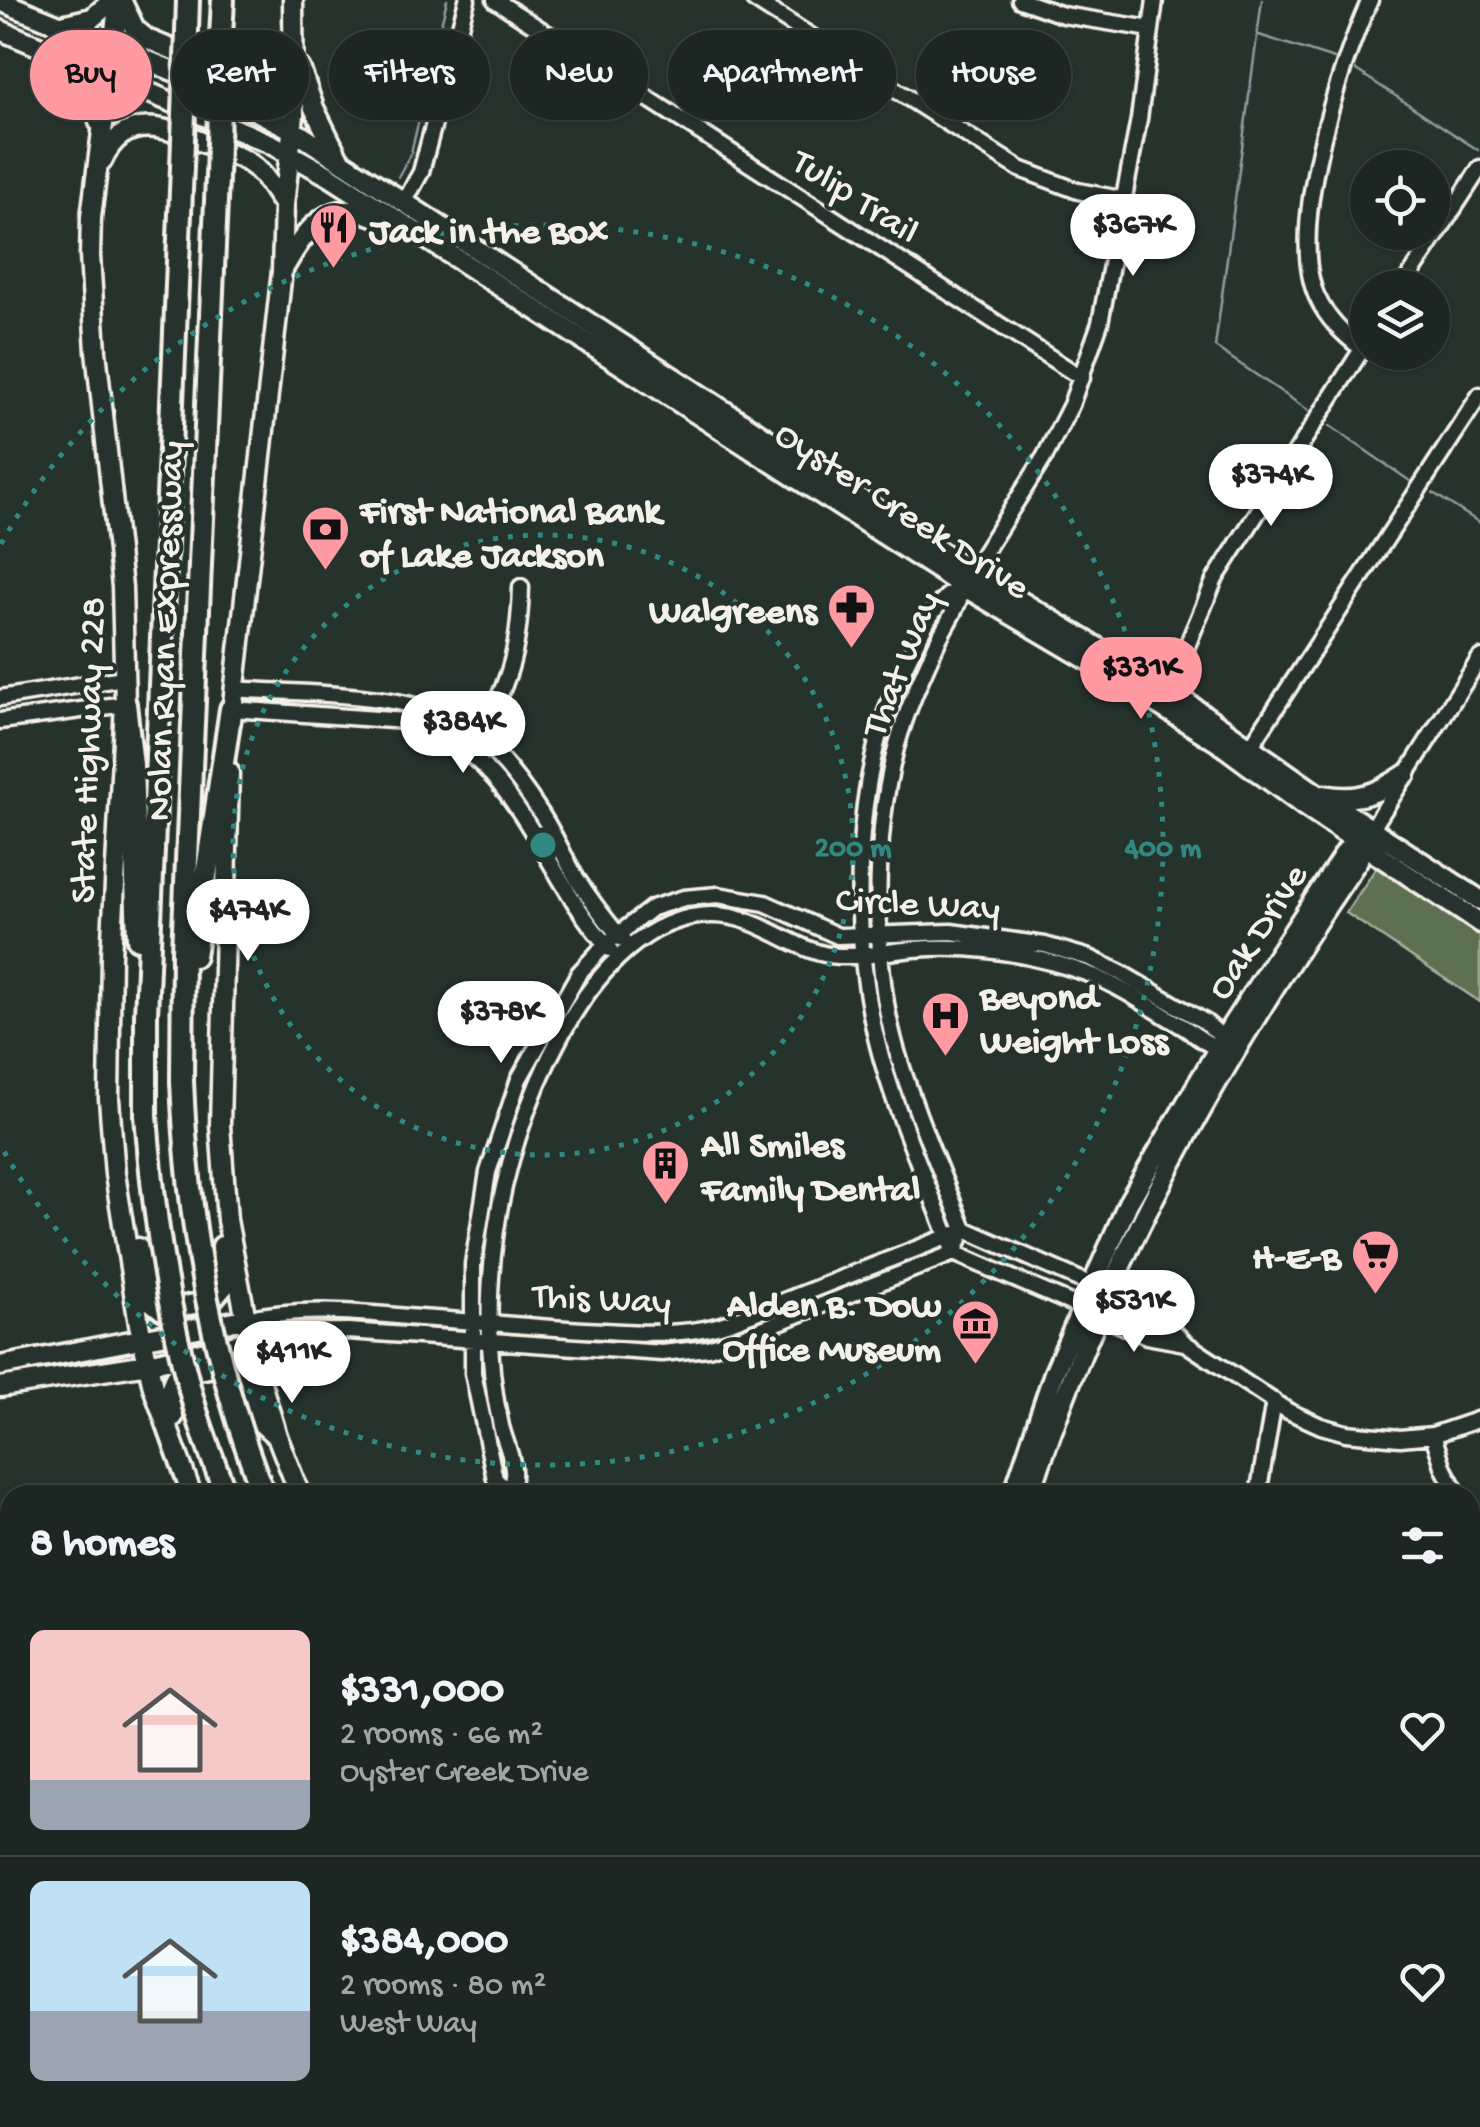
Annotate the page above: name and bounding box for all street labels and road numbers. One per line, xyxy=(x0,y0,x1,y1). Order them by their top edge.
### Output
street label: Tulip Trail xyxy=(780,141,925,256)
street label: Oyster Creek Drive xyxy=(765,414,1037,612)
street label: Nolan Ryan Expressway xyxy=(139,440,197,822)
street label: That Way xyxy=(854,586,953,746)
street label: State Highway 228 xyxy=(64,596,118,904)
street label: Oak Drive xyxy=(1200,857,1320,1009)
street label: Circle Way xyxy=(834,881,1001,933)
street label: This Way xyxy=(529,1276,672,1328)

